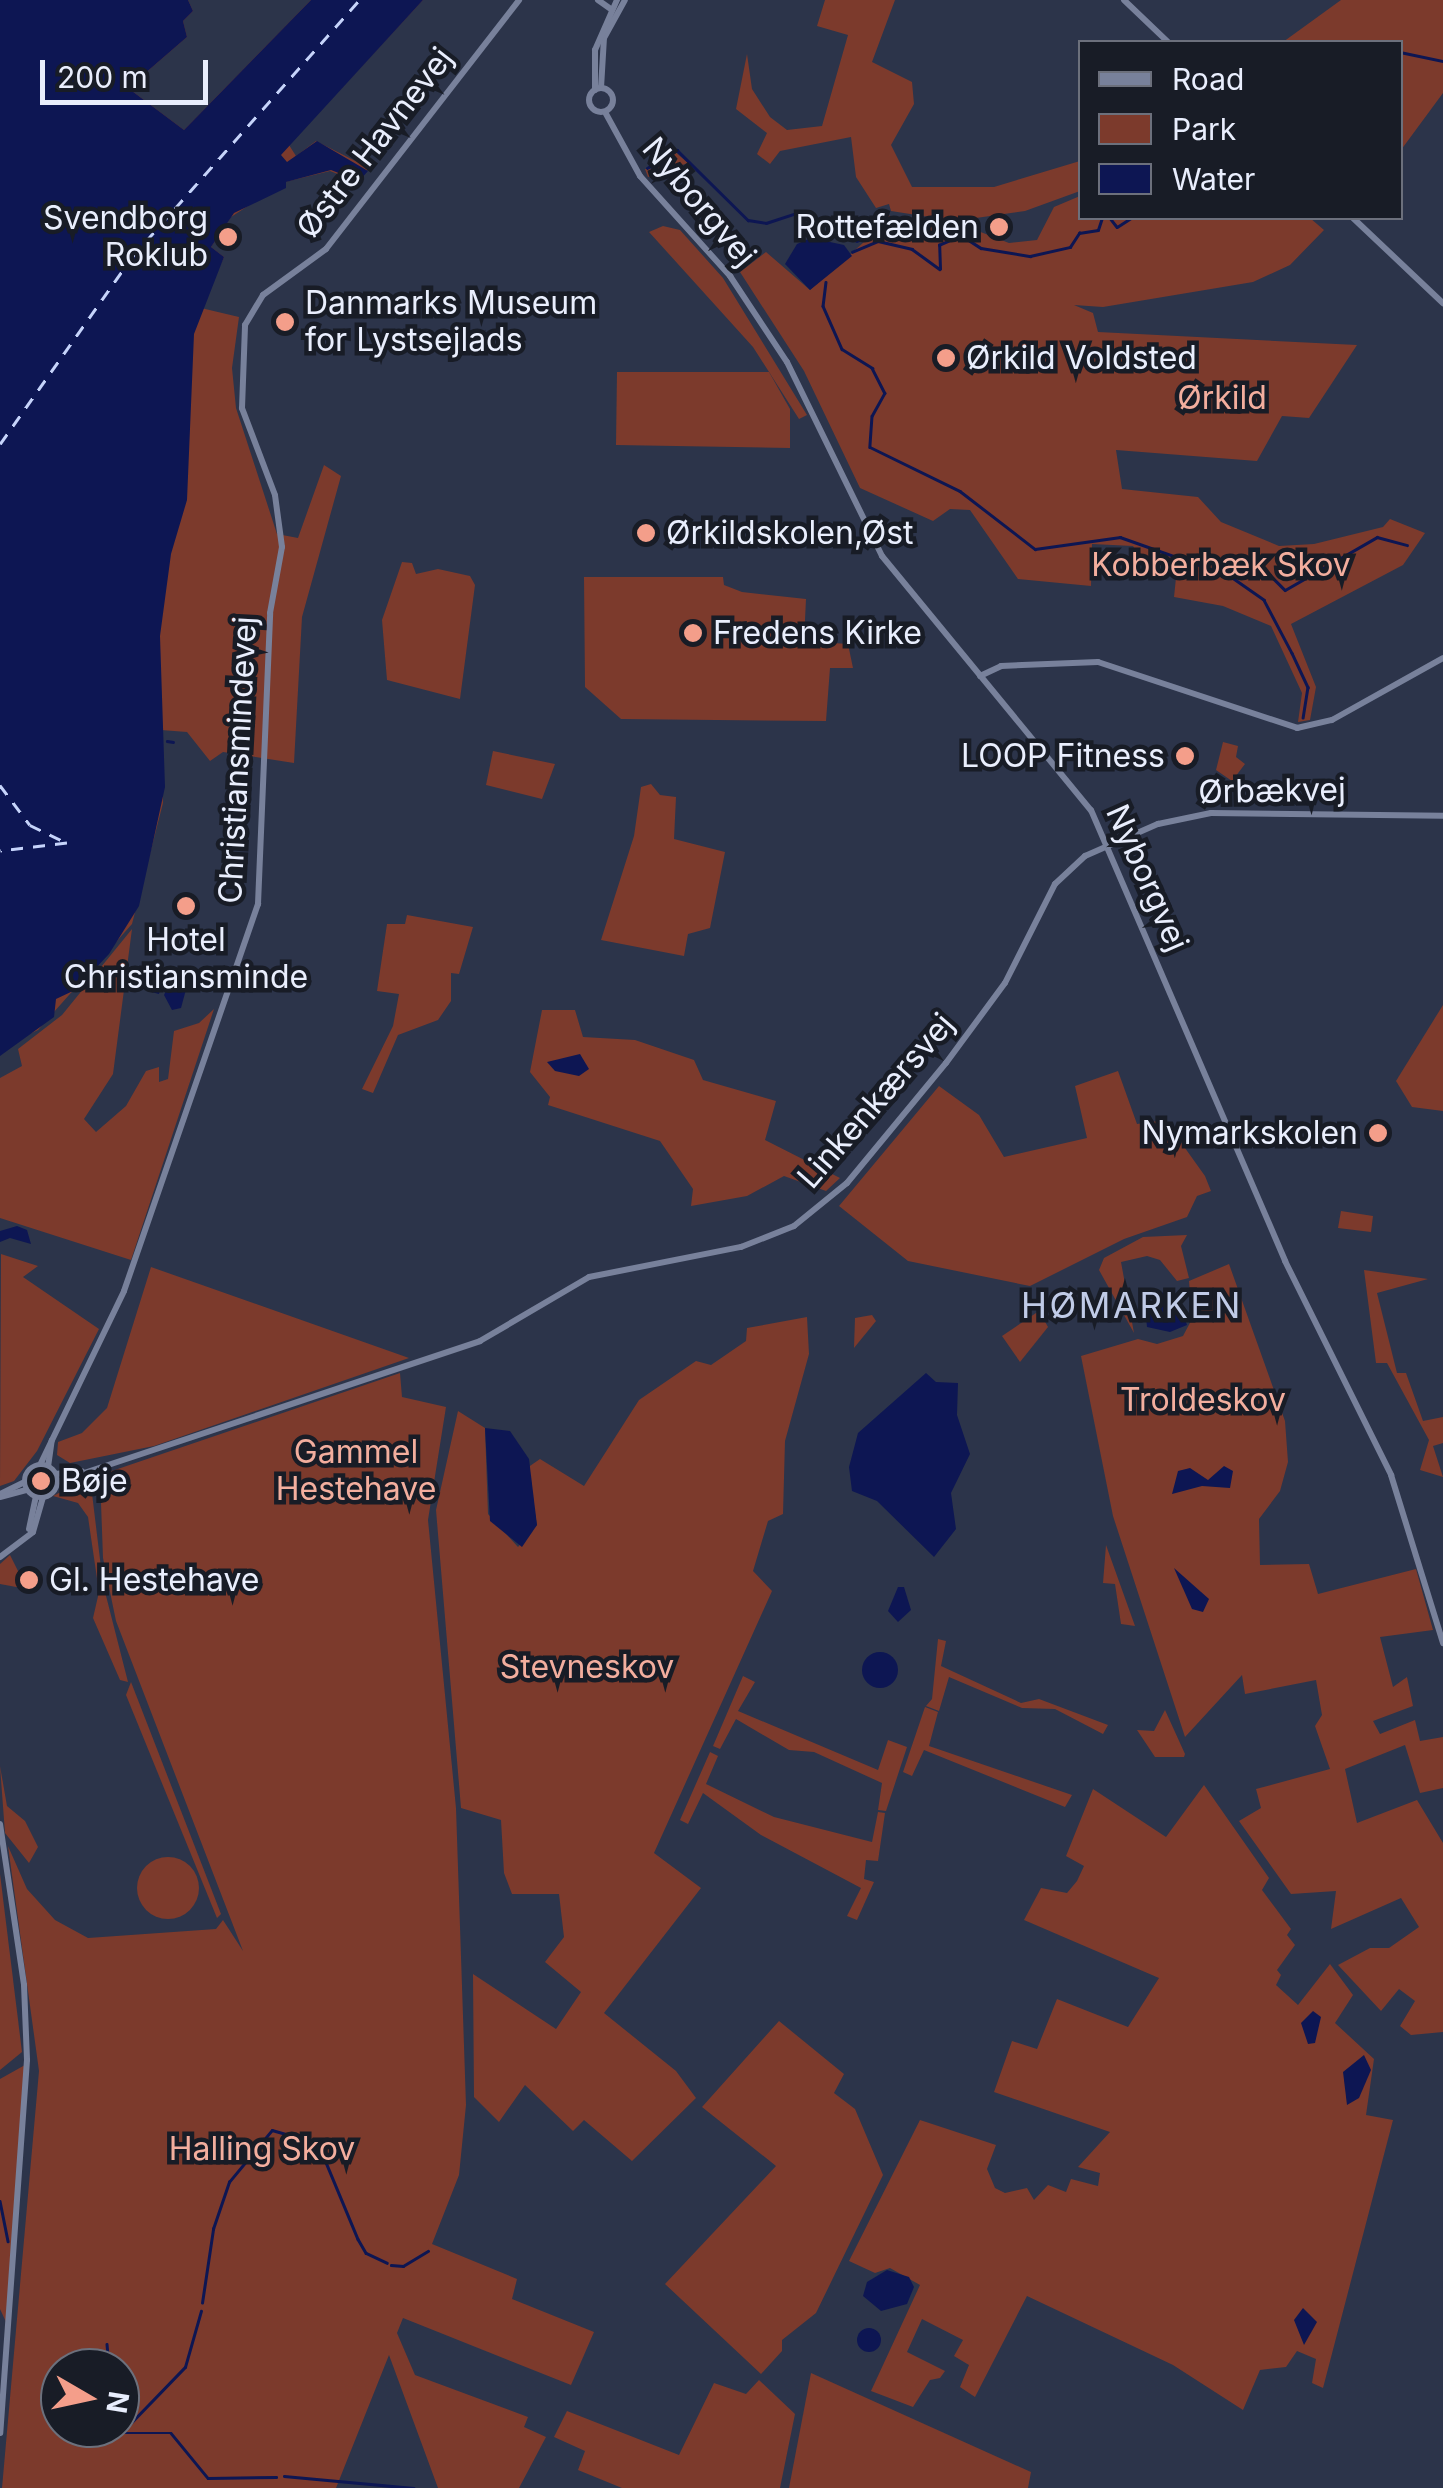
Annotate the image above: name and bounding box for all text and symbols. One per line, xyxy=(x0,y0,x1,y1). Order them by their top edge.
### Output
scale bar xyxy=(45,40,212,102)
street label: Østre Havnevej xyxy=(289,40,461,246)
legend xyxy=(1078,40,1403,220)
text: 200 m xyxy=(57,59,148,95)
text: Road xyxy=(1172,61,1244,97)
text: Park xyxy=(1172,111,1236,147)
street label: Nyborgvej xyxy=(634,130,764,274)
text: Water xyxy=(1172,161,1255,197)
place label: Svendborg Roklub xyxy=(43,200,208,275)
place label: Rottefælden xyxy=(796,208,979,246)
marker: Rottefælden xyxy=(988,216,1010,238)
marker: Svendborg Roklub xyxy=(217,226,239,248)
place label: Danmarks Museum for Lystsejlads xyxy=(305,285,597,360)
marker: Danmarks Museum for Lystsejlads xyxy=(274,311,296,333)
place label: Ørkild Voldsted xyxy=(966,339,1197,377)
marker: Ørkild Voldsted xyxy=(935,347,957,369)
park label: Ørkild xyxy=(1177,379,1267,417)
place label: Ørkildskolen,Øst xyxy=(666,514,914,552)
marker: Ørkildskolen,Øst xyxy=(635,522,657,544)
park label: Kobberbæk Skov xyxy=(1091,546,1351,584)
place label: Fredens Kirke xyxy=(713,614,922,652)
street label: Christiansmindevej xyxy=(211,615,265,905)
marker: Fredens Kirke xyxy=(682,622,704,644)
place label: LOOP Fitness xyxy=(961,737,1165,775)
marker: LOOP Fitness xyxy=(1174,745,1196,767)
street label: Ørbækvej xyxy=(1198,771,1346,811)
street label: Nyborgvej xyxy=(1098,799,1196,957)
marker: Hotel Christiansminde xyxy=(175,895,197,917)
place label: Hotel Christiansminde xyxy=(64,922,308,997)
street label: Linkenkærsvej xyxy=(790,1006,962,1196)
place label: Nymarkskolen xyxy=(1141,1114,1358,1152)
marker: Nymarkskolen xyxy=(1367,1122,1389,1144)
district label: HØMARKEN xyxy=(1021,1284,1243,1326)
park label: Troldeskov xyxy=(1120,1381,1286,1419)
park label: Gammel Hestehave xyxy=(276,1434,436,1509)
place label: Bøje xyxy=(61,1462,128,1500)
marker: Bøje xyxy=(30,1470,52,1492)
place label: Gl. Hestehave xyxy=(49,1561,259,1599)
marker: Gl. Hestehave xyxy=(18,1569,40,1591)
park label: Stevneskov xyxy=(500,1648,674,1686)
park label: Halling Skov xyxy=(169,2130,355,2168)
north arrow xyxy=(40,2348,140,2448)
text: N xyxy=(99,2389,136,2416)

